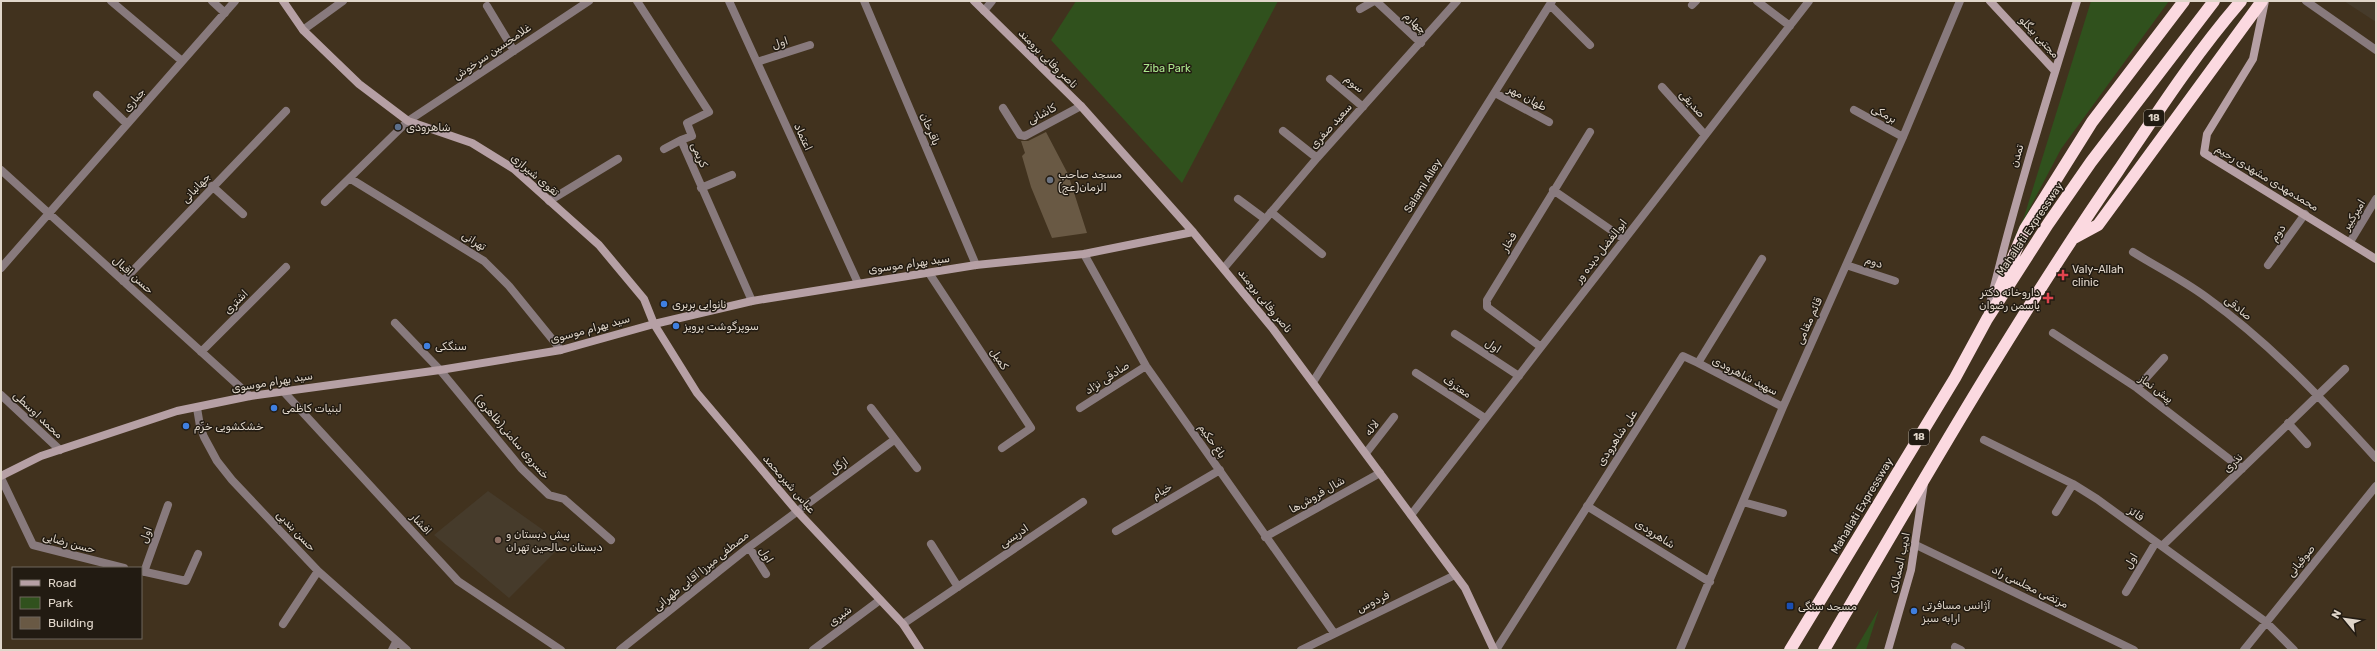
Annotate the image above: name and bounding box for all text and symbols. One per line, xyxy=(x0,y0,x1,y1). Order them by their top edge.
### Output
street label: چهارم xyxy=(1400,9,1429,38)
street label: مجتبی بیگلو xyxy=(2016,13,2062,61)
street label: غلامحسین سرخوش xyxy=(451,21,534,84)
street label: ناصر وفایی برومند xyxy=(1015,27,1080,92)
street label: اول xyxy=(770,34,790,53)
park label: Ziba Park xyxy=(1143,62,1191,75)
street label: سوم xyxy=(1341,72,1366,96)
street label: طهان مهر xyxy=(1504,82,1549,114)
street label: جباری xyxy=(120,85,148,114)
street label: صدیقی xyxy=(1676,88,1708,120)
street label: سعید صفری xyxy=(1307,100,1355,152)
street label: کاشانی xyxy=(1025,101,1059,127)
street label: برمکی xyxy=(1869,102,1899,126)
road number: 18 xyxy=(2144,110,2164,126)
street label: باقرخان xyxy=(917,111,943,147)
place label: شاهرودی xyxy=(406,121,451,135)
street label: اعتماد xyxy=(791,121,815,153)
marker: شاهرودی xyxy=(393,122,403,132)
street label: کریمی xyxy=(688,140,710,170)
street label: محمدمهدی مشهدی رحیم xyxy=(2212,142,2321,215)
street label: تمدن xyxy=(2008,143,2027,169)
street label: تقوی شیرازی xyxy=(508,151,562,200)
street label: Salami Alley xyxy=(1401,157,1445,215)
place label: مسجد صاحب الزمان(عج) xyxy=(1058,168,1122,196)
street label: جهانبانی xyxy=(179,170,213,206)
marker: مسجد صاحب الزمان(عج) xyxy=(1045,175,1055,185)
street label: Mahallati Expressway xyxy=(1994,180,2066,278)
street label: امیرکبیر xyxy=(2339,197,2368,234)
street label: ابوالفضل دیده ور xyxy=(1571,217,1631,287)
street label: دوم xyxy=(2267,222,2289,245)
street label: تهرانی xyxy=(459,229,489,253)
street label: فخار xyxy=(1498,230,1520,255)
street label: سید بهرام موسوی xyxy=(867,252,951,277)
street label: حسن اقبال xyxy=(110,253,156,297)
street label: دوم xyxy=(1863,253,1885,272)
place label: Valy-Allah clinic xyxy=(2072,263,2124,289)
street label: ناصر وفایی برومند xyxy=(1235,266,1295,336)
marker: Valy-Allah clinic xyxy=(2057,269,2069,281)
place label: داروخانه دکتر یاسمن رضوان xyxy=(1979,286,2040,313)
street label: اشتری xyxy=(221,287,251,317)
marker: داروخانه دکتر یاسمن رضوان xyxy=(2043,293,2053,303)
street label: صادقی xyxy=(2222,293,2254,323)
street label: قائم مقامی xyxy=(1793,295,1826,347)
place label: نانوایی بربری xyxy=(672,298,727,312)
marker: نانوایی بربری xyxy=(659,299,669,309)
street label: سید بهرام موسوی xyxy=(549,312,632,347)
place label: سوپرگوشت پرویز xyxy=(683,320,759,334)
marker: سوپرگوشت پرویز xyxy=(671,321,681,331)
street label: اول xyxy=(1482,336,1503,357)
place label: سنگکی xyxy=(435,340,467,353)
marker: سنگکی xyxy=(422,341,432,351)
street label: کمیل xyxy=(987,346,1011,372)
street label: سهید شاهرودی xyxy=(1710,354,1780,399)
street label: صادقی نژاد xyxy=(1082,359,1132,397)
street label: سید بهرام موسوی xyxy=(230,369,314,396)
street label: پیش نماز xyxy=(2135,371,2176,407)
street label: معترف xyxy=(1441,373,1473,401)
street label: محمد اوسطی xyxy=(10,389,66,442)
street label: خسروی سامنی(طاهری) xyxy=(471,392,552,483)
place label: لبنیات کاظمی xyxy=(282,402,342,415)
marker: لبنیات کاظمی xyxy=(269,403,279,413)
street label: علی شاهرودی xyxy=(1594,408,1641,469)
street label: لاله xyxy=(1362,418,1382,438)
place label: خشکشویی خرّم xyxy=(194,420,264,434)
marker: خشکشویی خرّم xyxy=(181,421,191,431)
street label: باغ حکیم xyxy=(1194,421,1229,462)
road number: 18 xyxy=(1909,429,1929,445)
street label: نذری xyxy=(2221,451,2245,475)
street label: عباس شیرمحمد xyxy=(760,452,818,516)
street label: ازگل xyxy=(827,455,851,477)
street label: Mahallati Expressway xyxy=(1828,456,1896,556)
street label: شال فروش‌ها xyxy=(1287,474,1348,517)
street label: خیام xyxy=(1150,480,1175,503)
street label: فائز xyxy=(2125,503,2146,524)
street label: حسن بندپی xyxy=(273,508,319,555)
street label: افشار xyxy=(407,510,434,537)
street label: شاهرودی xyxy=(1632,517,1677,552)
street label: ادریسی xyxy=(997,521,1031,551)
street label: اول xyxy=(137,525,156,545)
place label: پیش دبستان و دبستان صالحین تهران xyxy=(506,528,603,554)
street label: مصطفی میرزا آقایی طهرانی xyxy=(651,528,751,614)
street label: حسن رضایی xyxy=(41,530,97,556)
street label: ادیب الممالک xyxy=(1887,531,1913,595)
marker: پیش دبستان و دبستان صالحین تهران xyxy=(493,535,503,545)
street label: صوفیانی xyxy=(2284,542,2319,580)
street label: اول xyxy=(755,545,776,566)
street label: اول xyxy=(2121,551,2142,572)
street label: مرتضی مجلسی راد xyxy=(1990,563,2070,611)
legend xyxy=(12,567,142,639)
text: Road xyxy=(48,576,76,590)
street label: فردوس xyxy=(1355,589,1392,616)
text: Park xyxy=(48,596,74,610)
place label: آژانس مسافرتی ارابه سبز xyxy=(1921,599,1991,625)
north arrow xyxy=(2325,599,2365,639)
place label: مسجد سنگی xyxy=(1798,600,1857,613)
marker: مسجد سنگی xyxy=(1785,601,1795,611)
street label: شیری xyxy=(826,603,854,629)
marker: آژانس مسافرتی ارابه سبز xyxy=(1909,606,1919,616)
text: N xyxy=(2329,608,2344,621)
text: Building xyxy=(48,616,94,630)

